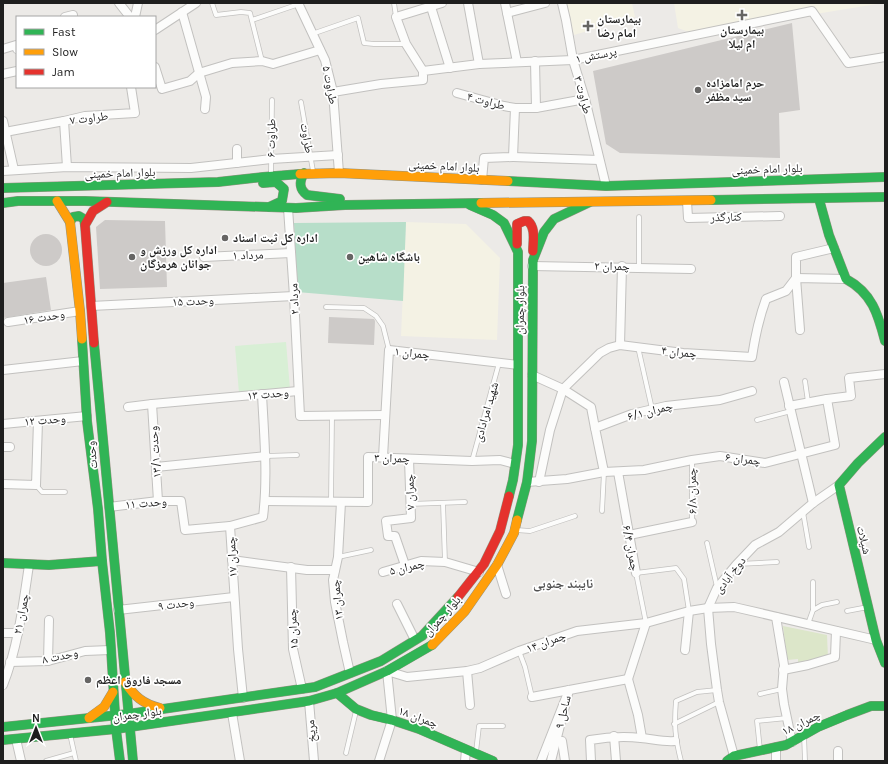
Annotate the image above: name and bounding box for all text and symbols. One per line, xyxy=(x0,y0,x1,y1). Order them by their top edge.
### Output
marker: بیمارستان ام لیلا xyxy=(736,9,748,21)
place label: بیمارستان امام رضا xyxy=(597,12,641,41)
legend xyxy=(16,16,156,88)
marker: بیمارستان امام رضا xyxy=(582,20,594,32)
place label: بیمارستان ام لیلا xyxy=(720,23,764,52)
text: Fast xyxy=(52,25,76,39)
street label: پرستش ۱ xyxy=(574,44,618,66)
text: Slow xyxy=(52,45,78,59)
text: Jam xyxy=(52,65,75,79)
street label: طراوت ۵ xyxy=(319,65,341,105)
street label: طراوت ۳ xyxy=(571,74,595,116)
place label: حرم امامزاده سید مظفر xyxy=(705,76,764,104)
marker: حرم امامزاده سید مظفر xyxy=(693,85,703,95)
street label: طراوت ۴ xyxy=(465,89,507,113)
street label: طراوت ۷ xyxy=(69,109,109,127)
street label: طراوت ۶ xyxy=(264,118,278,157)
street label: طراوت xyxy=(297,122,317,154)
street label: بلوار امام خمینی xyxy=(408,157,480,176)
street label: بلوار امام خمینی xyxy=(731,161,803,178)
street label: بلوار امام خمینی xyxy=(84,165,156,182)
street label: کنارگذر xyxy=(709,210,742,224)
place label: اداره کل ثبت اسناد xyxy=(233,231,318,246)
marker: اداره کل ثبت اسناد xyxy=(220,233,230,243)
place label: اداره کل ورزش و جوانان هرمزگان xyxy=(140,243,217,272)
street label: مرداد ۱ xyxy=(232,247,264,263)
place label: باشگاه شاهین xyxy=(358,250,420,265)
marker: اداره کل ورزش و جوانان هرمزگان xyxy=(127,252,137,262)
marker: باشگاه شاهین xyxy=(345,252,355,262)
street label: چمران ۲ xyxy=(594,259,630,273)
street label: مرداد ۲ xyxy=(286,283,302,315)
street label: بلوار چمران xyxy=(513,285,528,335)
street label: وحدت ۱۵ xyxy=(172,293,214,309)
street label: وحدت ۱۶ xyxy=(22,307,66,327)
street label: چمران ۴ xyxy=(661,343,698,361)
street label: چمران ۱ xyxy=(394,344,431,362)
street label: شهید امرادادی xyxy=(471,380,501,444)
street label: وحدت ۱۳ xyxy=(247,385,289,403)
street label: چمران ۶/۱ xyxy=(626,399,674,423)
street label: وحدت ۱۲ xyxy=(24,411,66,429)
street label: وحدت ۱۳/۱ xyxy=(146,425,164,479)
street label: وحدت xyxy=(84,440,100,470)
street label: چمران ۳ xyxy=(374,450,410,466)
street label: چمران ۶ xyxy=(724,450,762,468)
street label: چمران ۶/۸ xyxy=(685,467,699,514)
street label: چمران ۷ xyxy=(402,474,418,510)
street label: وحدت ۱۱ xyxy=(125,494,167,512)
street label: چمران ۶/۴ xyxy=(620,524,642,572)
street label: شیلات xyxy=(854,524,874,556)
street label: چمران ۱۷ xyxy=(224,536,240,578)
street label: دوخ آبادی xyxy=(711,554,749,596)
street label: چمران ۵ xyxy=(388,556,426,578)
district label: نایبند جنوبی xyxy=(533,576,593,592)
street label: چمران ۱۳ xyxy=(328,579,346,621)
street label: چمران ۲۱ xyxy=(10,592,32,635)
street label: بلوار چمران xyxy=(420,593,464,639)
street label: وحدت ۹ xyxy=(157,595,195,613)
street label: چمران ۱۵ xyxy=(285,608,301,650)
street label: چمران ۱۴ xyxy=(524,628,568,656)
street label: وحدت ۸ xyxy=(41,645,79,667)
place label: مسجد فاروق اعظم xyxy=(96,673,182,688)
marker: مسجد فاروق اعظم xyxy=(83,675,93,685)
street label: ساحل ۹ xyxy=(552,694,574,730)
street label: چمران ۱۸ xyxy=(396,703,440,731)
street label: بلوار چمران xyxy=(112,704,163,725)
north arrow xyxy=(16,708,56,748)
street label: چمران ۱۸ xyxy=(780,708,823,738)
text: N xyxy=(32,712,40,725)
street label: مریخ xyxy=(303,719,319,743)

